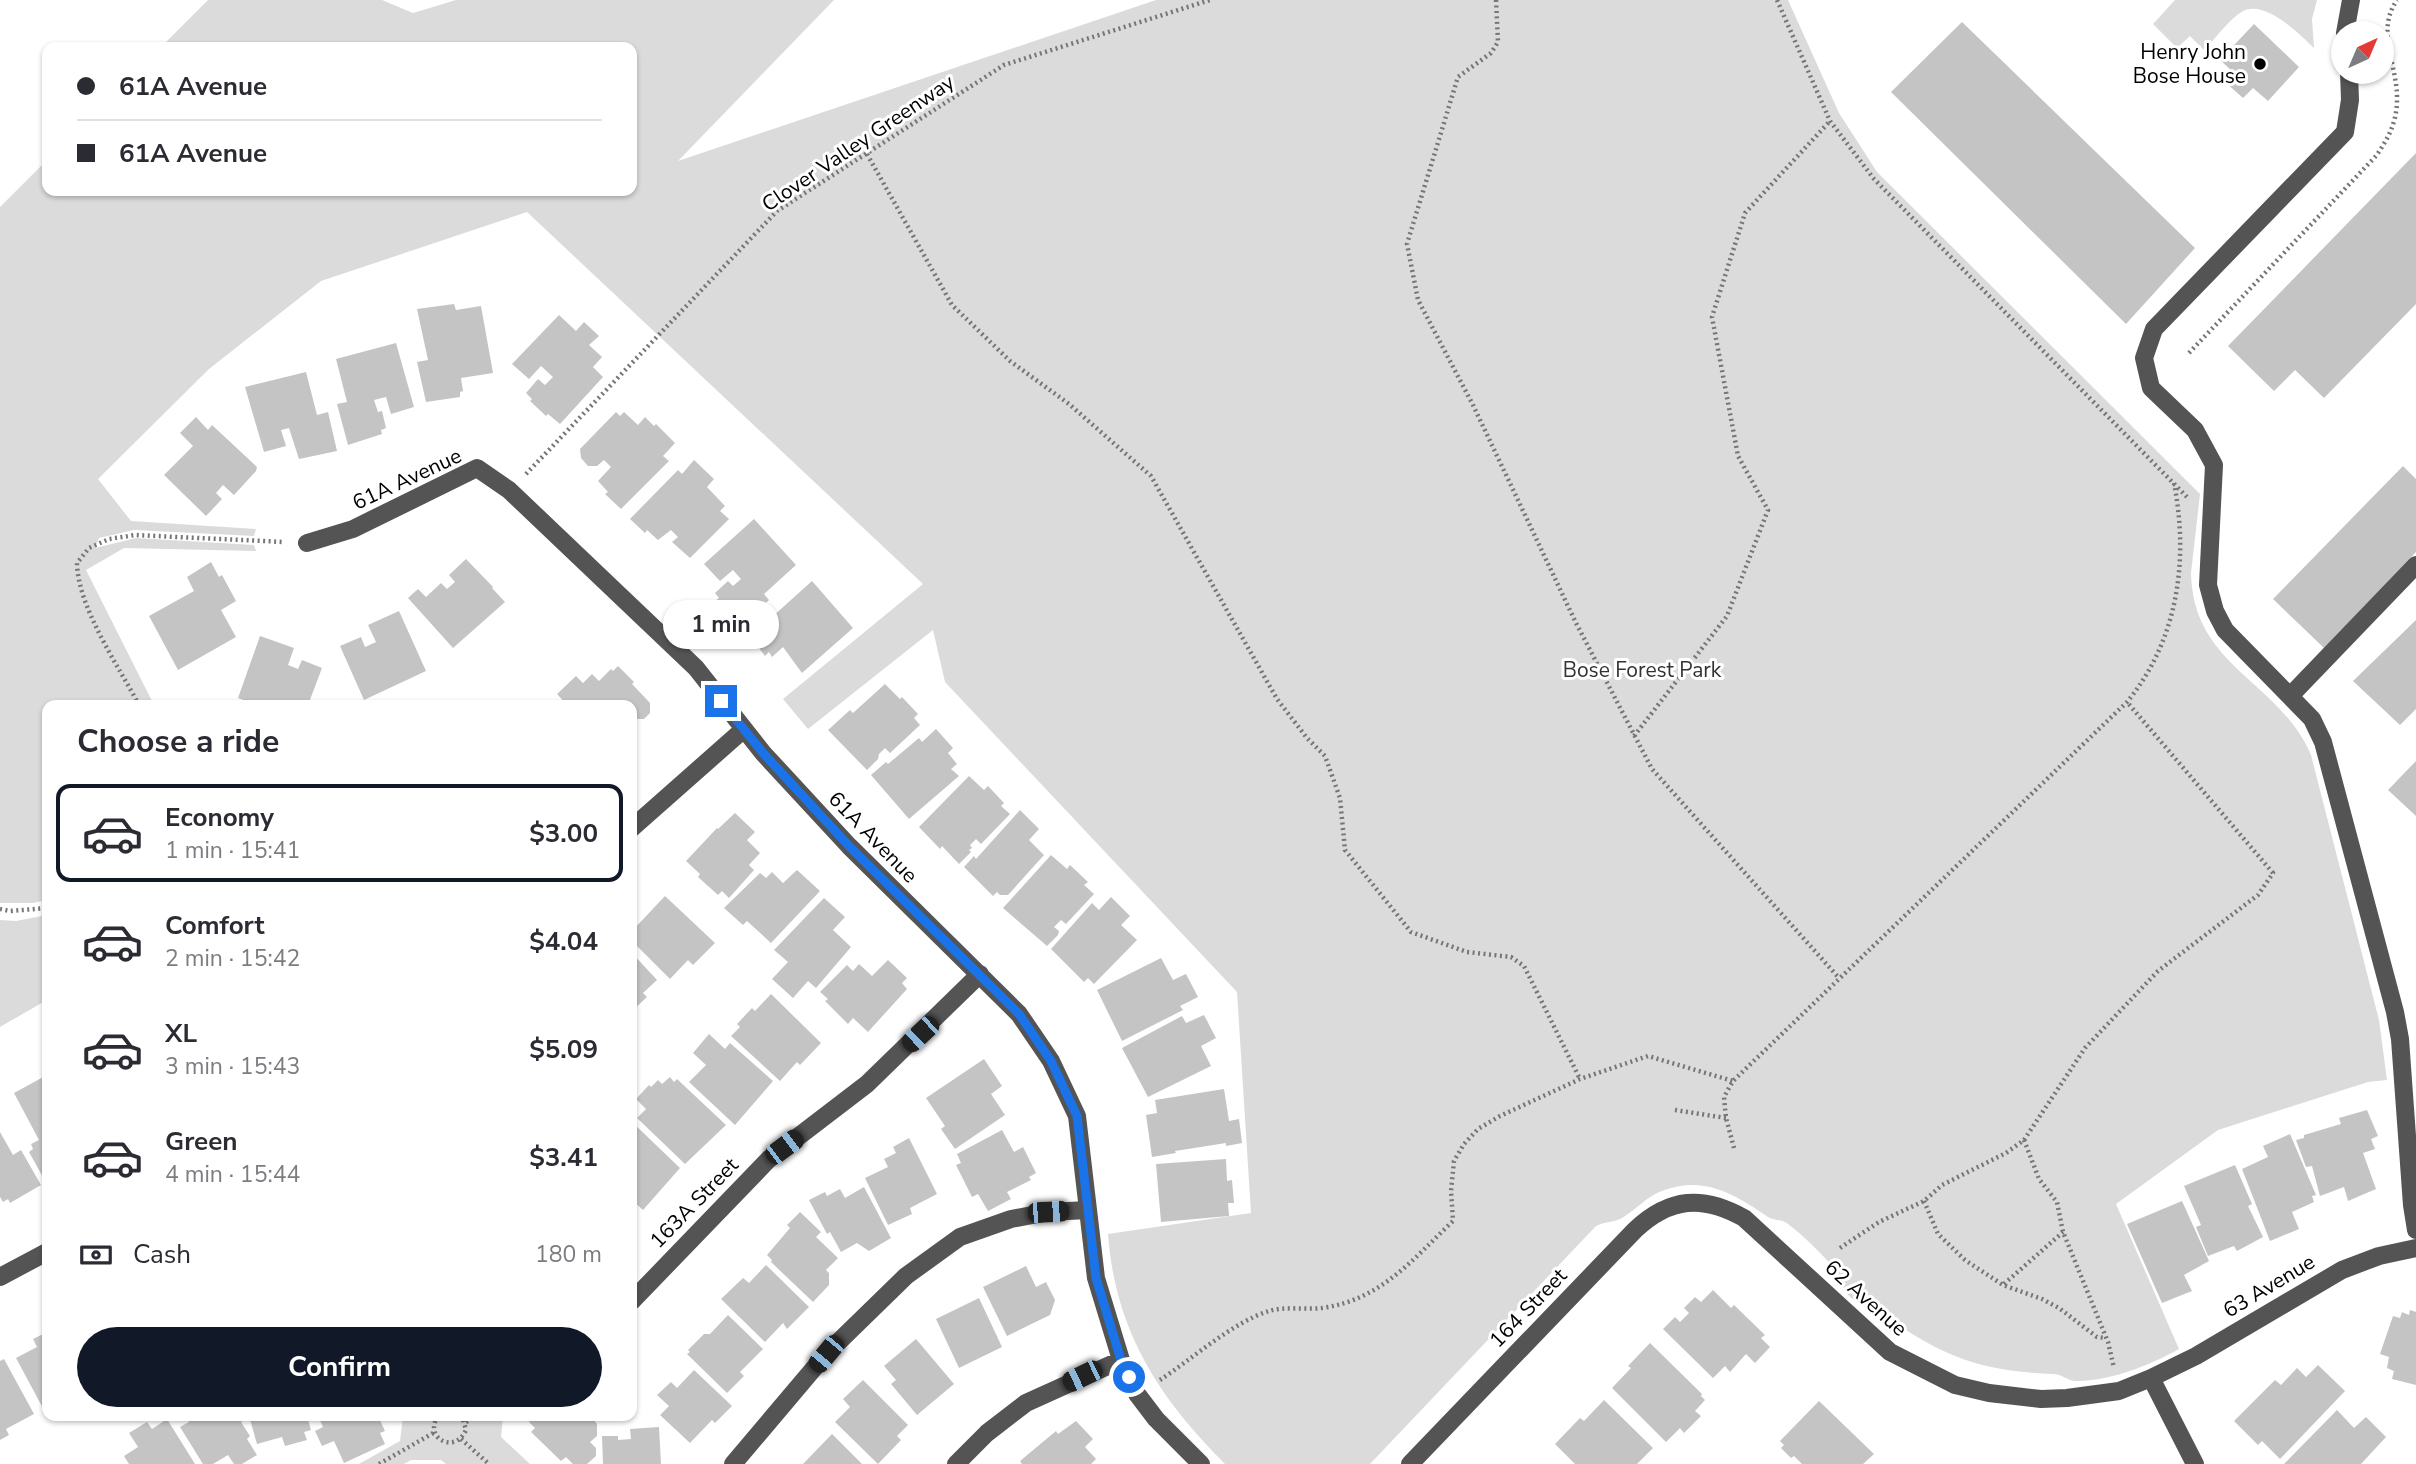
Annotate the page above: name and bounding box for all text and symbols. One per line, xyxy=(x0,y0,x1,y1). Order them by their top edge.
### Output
north arrow xyxy=(2331,21,2394,84)
map controls xyxy=(2331,21,2394,84)
place label: Henry John Bose House xyxy=(2133,38,2246,90)
marker: Henry John Bose House xyxy=(2252,56,2268,72)
street label: Clover Valley Greenway xyxy=(756,68,960,218)
text: 61A Avenue xyxy=(119,69,267,104)
text: 61A Avenue xyxy=(119,136,267,171)
street label: 61A Avenue xyxy=(348,442,466,516)
callout: 1 min xyxy=(663,600,779,648)
text: 1 min xyxy=(691,609,751,640)
park label: Bose Forest Park xyxy=(1563,656,1722,684)
route end xyxy=(705,685,737,717)
text: Choose a ride xyxy=(77,720,279,763)
street label: 61A Avenue xyxy=(822,785,924,889)
text: Economy xyxy=(165,800,274,835)
icon: car xyxy=(81,802,144,865)
text: $3.00 xyxy=(529,816,598,851)
text: 1 min · 15:41 xyxy=(165,835,300,866)
text: Comfort xyxy=(165,908,265,943)
icon: car xyxy=(81,910,144,973)
text: $4.04 xyxy=(529,924,598,959)
text: 2 min · 15:42 xyxy=(165,943,300,974)
car xyxy=(898,1012,943,1056)
text: XL xyxy=(165,1016,197,1051)
icon: car xyxy=(81,1018,144,1081)
text: $5.09 xyxy=(529,1032,598,1067)
text: 3 min · 15:43 xyxy=(165,1051,300,1082)
text: Green xyxy=(165,1124,238,1159)
icon: car xyxy=(81,1126,144,1189)
car xyxy=(761,1126,808,1168)
text: $3.41 xyxy=(529,1140,598,1175)
street label: 163A Street xyxy=(644,1151,745,1254)
text: 4 min · 15:44 xyxy=(165,1159,300,1190)
car xyxy=(1027,1200,1070,1224)
icon: cash xyxy=(77,1236,115,1274)
text: Cash xyxy=(133,1237,191,1272)
text: 180 m xyxy=(535,1239,602,1270)
street label: 63 Avenue xyxy=(2218,1248,2320,1324)
street label: 62 Avenue xyxy=(1819,1253,1913,1343)
street label: 164 Street xyxy=(1483,1262,1573,1354)
button: Confirm xyxy=(77,1327,602,1407)
car xyxy=(805,1331,848,1377)
car xyxy=(1059,1357,1106,1395)
route start xyxy=(1113,1361,1145,1393)

